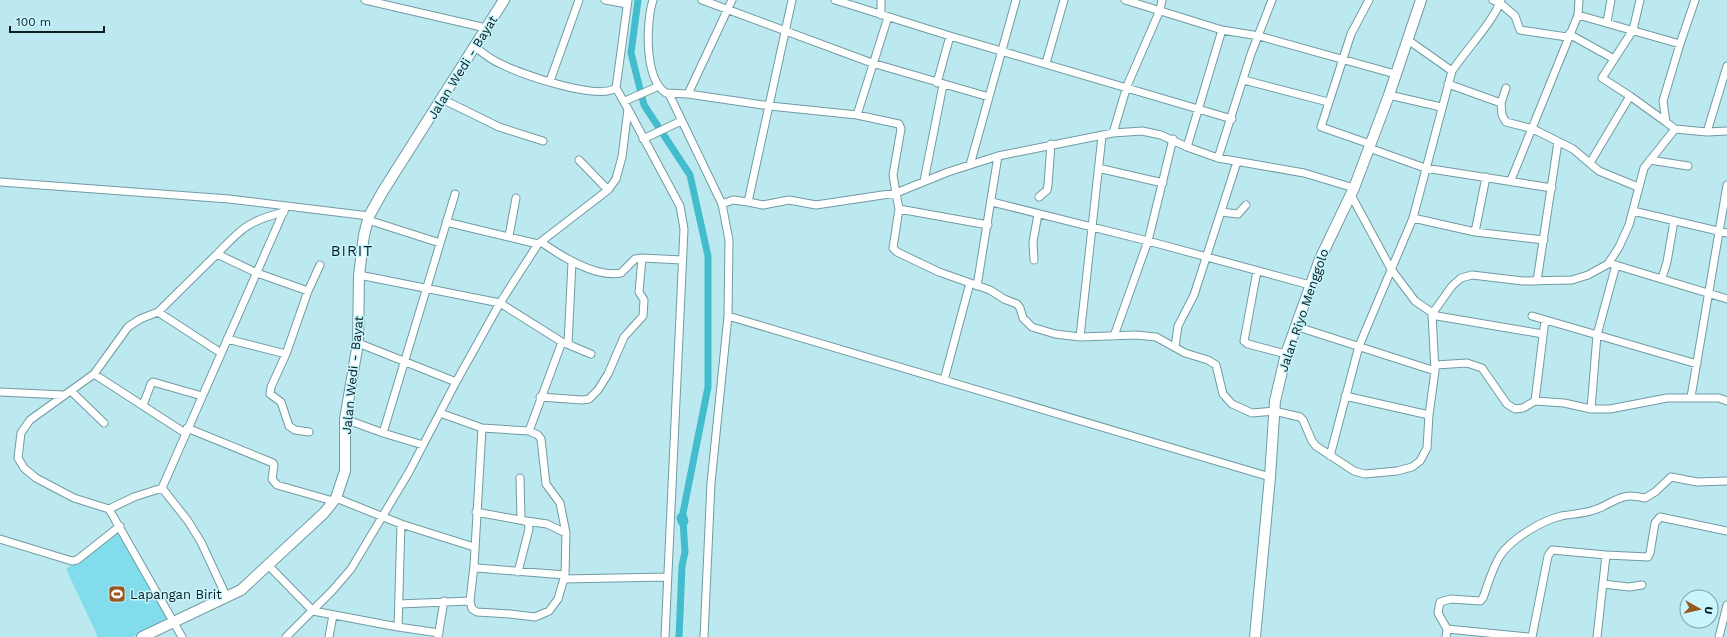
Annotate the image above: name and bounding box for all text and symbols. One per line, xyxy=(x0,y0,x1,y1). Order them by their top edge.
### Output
scale bar xyxy=(10,8,104,34)
street label: Jalan Wedi - Bayat xyxy=(424,12,501,122)
text: 100 m xyxy=(16,15,51,29)
district label: BIRIT xyxy=(331,242,373,260)
street label: Jalan Riyo Menggolo xyxy=(1275,246,1332,374)
street label: Jalan Wedi - Bayat xyxy=(339,314,366,435)
sports icon: Lapangan Birit xyxy=(107,584,127,604)
place label: Lapangan Birit xyxy=(130,587,222,602)
north arrow xyxy=(1679,589,1719,629)
text: U xyxy=(1701,606,1715,615)

